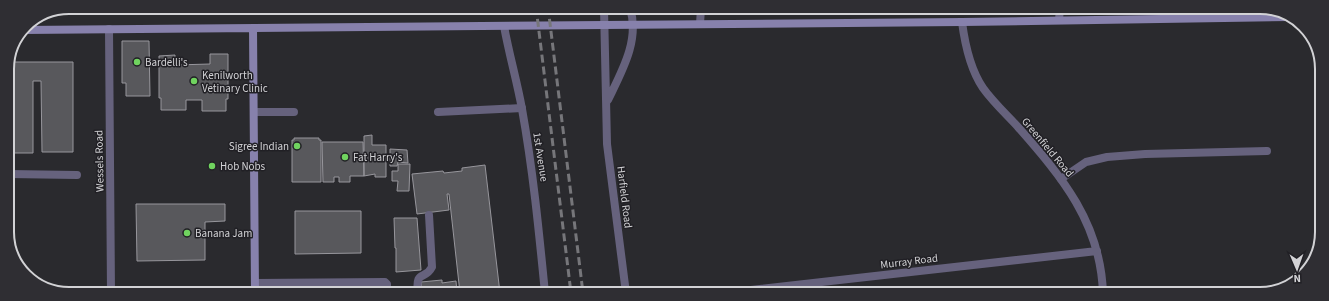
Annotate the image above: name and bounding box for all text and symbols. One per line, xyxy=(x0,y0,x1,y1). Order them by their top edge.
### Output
place label: Bardelli's xyxy=(145,55,188,70)
marker: Bardelli's xyxy=(132,57,142,67)
place label: Kenilworth Vetinary Clinic xyxy=(202,68,268,96)
marker: Kenilworth Vetinary Clinic xyxy=(189,76,199,86)
street label: Greenfield Road xyxy=(1018,114,1077,180)
street label: Wessels Road xyxy=(91,130,108,192)
street label: 1st Avenue xyxy=(529,131,552,183)
place label: Sigree Indian xyxy=(229,139,289,154)
marker: Sigree Indian xyxy=(292,141,302,151)
place label: Fat Harry's xyxy=(353,150,403,165)
marker: Fat Harry's xyxy=(340,152,350,162)
place label: Hob Nobs xyxy=(220,159,266,174)
marker: Hob Nobs xyxy=(207,161,217,171)
street label: Harfield Road xyxy=(613,165,636,229)
place label: Banana Jam xyxy=(195,226,252,241)
marker: Banana Jam xyxy=(182,228,192,238)
north arrow xyxy=(1277,249,1317,289)
street label: Murray Road xyxy=(879,251,939,272)
text: N xyxy=(1293,271,1301,286)

